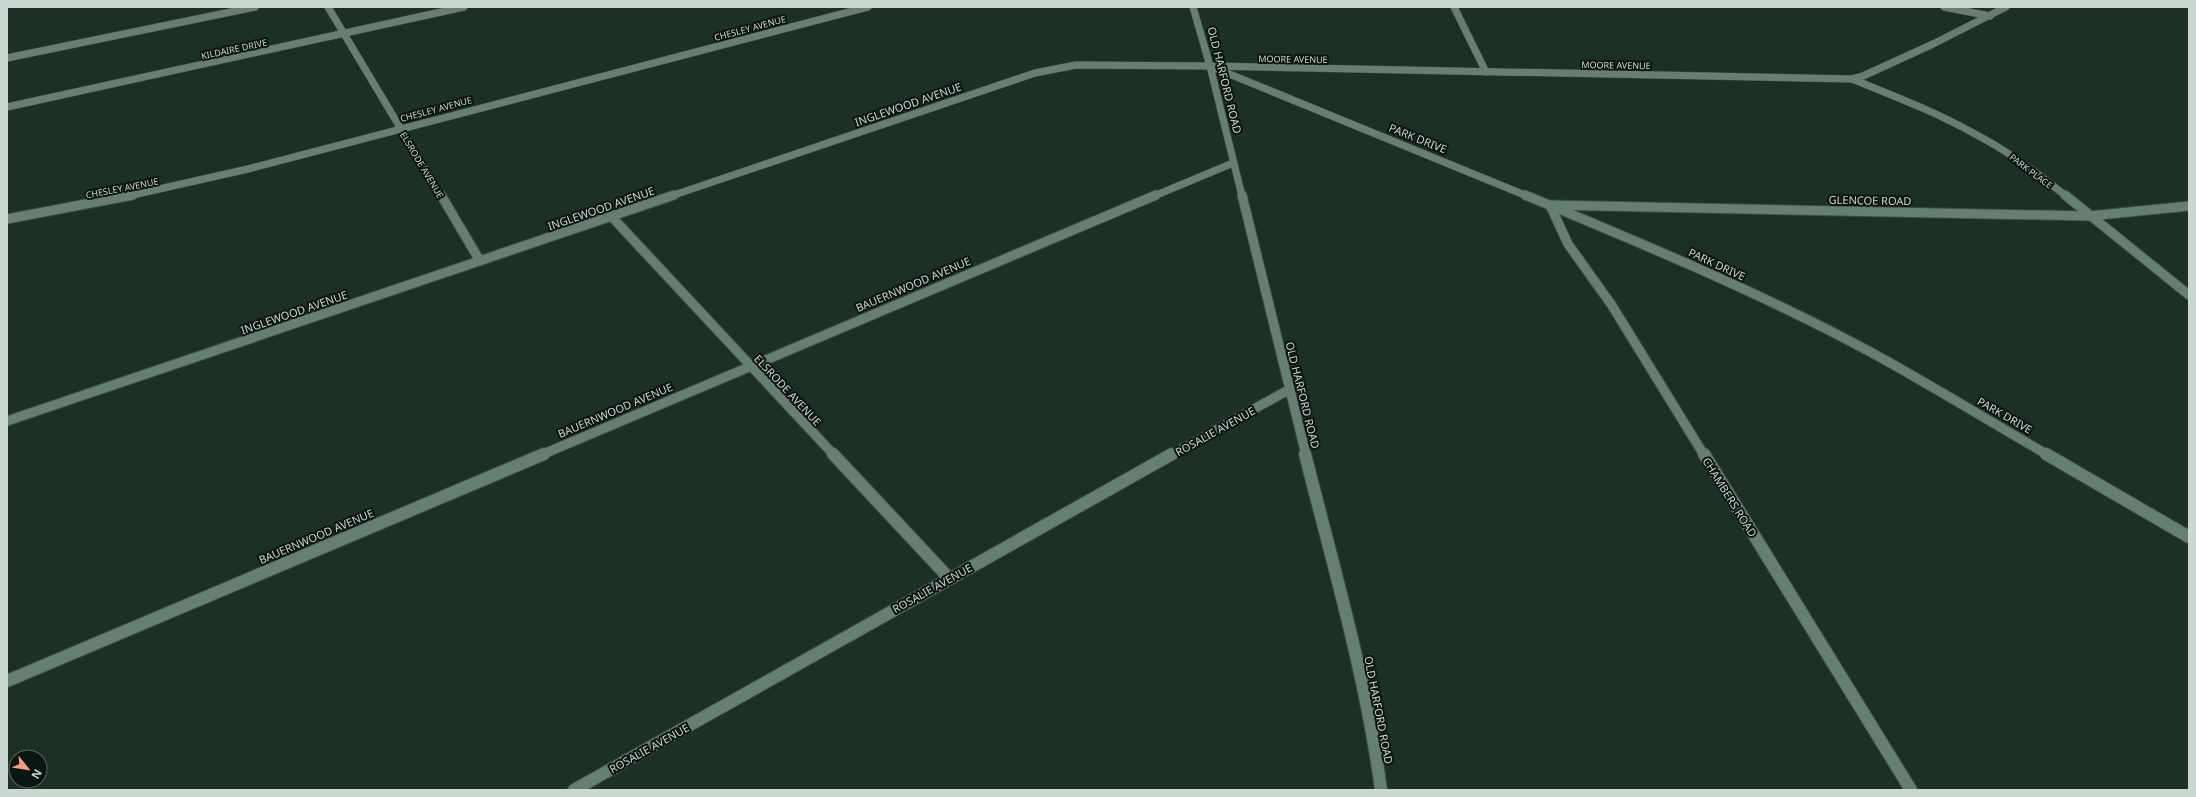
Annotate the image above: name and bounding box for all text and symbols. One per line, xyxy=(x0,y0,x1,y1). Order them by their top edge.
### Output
street label: CHESLEY AVENUE xyxy=(713,12,787,44)
street label: OLD HARFORD ROAD xyxy=(1204,25,1246,135)
street label: KILDAIRE DRIVE xyxy=(200,36,268,62)
street label: MOORE AVENUE xyxy=(1258,52,1328,66)
street label: MOORE AVENUE xyxy=(1581,58,1651,72)
street label: INGLEWOOD AVENUE xyxy=(853,79,963,129)
street label: CHESLEY AVENUE xyxy=(399,93,473,125)
street label: PARK DRIVE xyxy=(1387,120,1449,156)
street label: ELSRODE AVENUE xyxy=(397,129,447,201)
street label: PARK PLACE xyxy=(2007,151,2055,191)
street label: CHESLEY AVENUE xyxy=(85,175,159,201)
street label: INGLEWOOD AVENUE xyxy=(546,183,656,233)
street label: GLENCOE ROAD xyxy=(1828,192,1912,208)
street label: PARK DRIVE xyxy=(1686,244,1748,284)
street label: BAUERNWOOD AVENUE xyxy=(853,253,973,315)
street label: INGLEWOOD AVENUE xyxy=(239,287,349,337)
street label: OLD HARFORD ROAD xyxy=(1282,340,1324,450)
street label: ELSRODE AVENUE xyxy=(751,351,825,429)
street label: BAUERNWOOD AVENUE xyxy=(555,379,675,441)
street label: PARK DRIVE xyxy=(1975,393,2035,437)
street label: ROSALIE AVENUE xyxy=(1173,403,1257,459)
street label: CHAMBERS ROAD xyxy=(1699,454,1761,540)
street label: BAUERNWOOD AVENUE xyxy=(256,505,376,567)
street label: ROSALIE AVENUE xyxy=(890,560,974,616)
street label: OLD HARFORD ROAD xyxy=(1361,655,1397,765)
street label: ROSALIE AVENUE xyxy=(607,720,691,776)
north arrow xyxy=(8,749,48,789)
text: N xyxy=(28,767,46,782)

